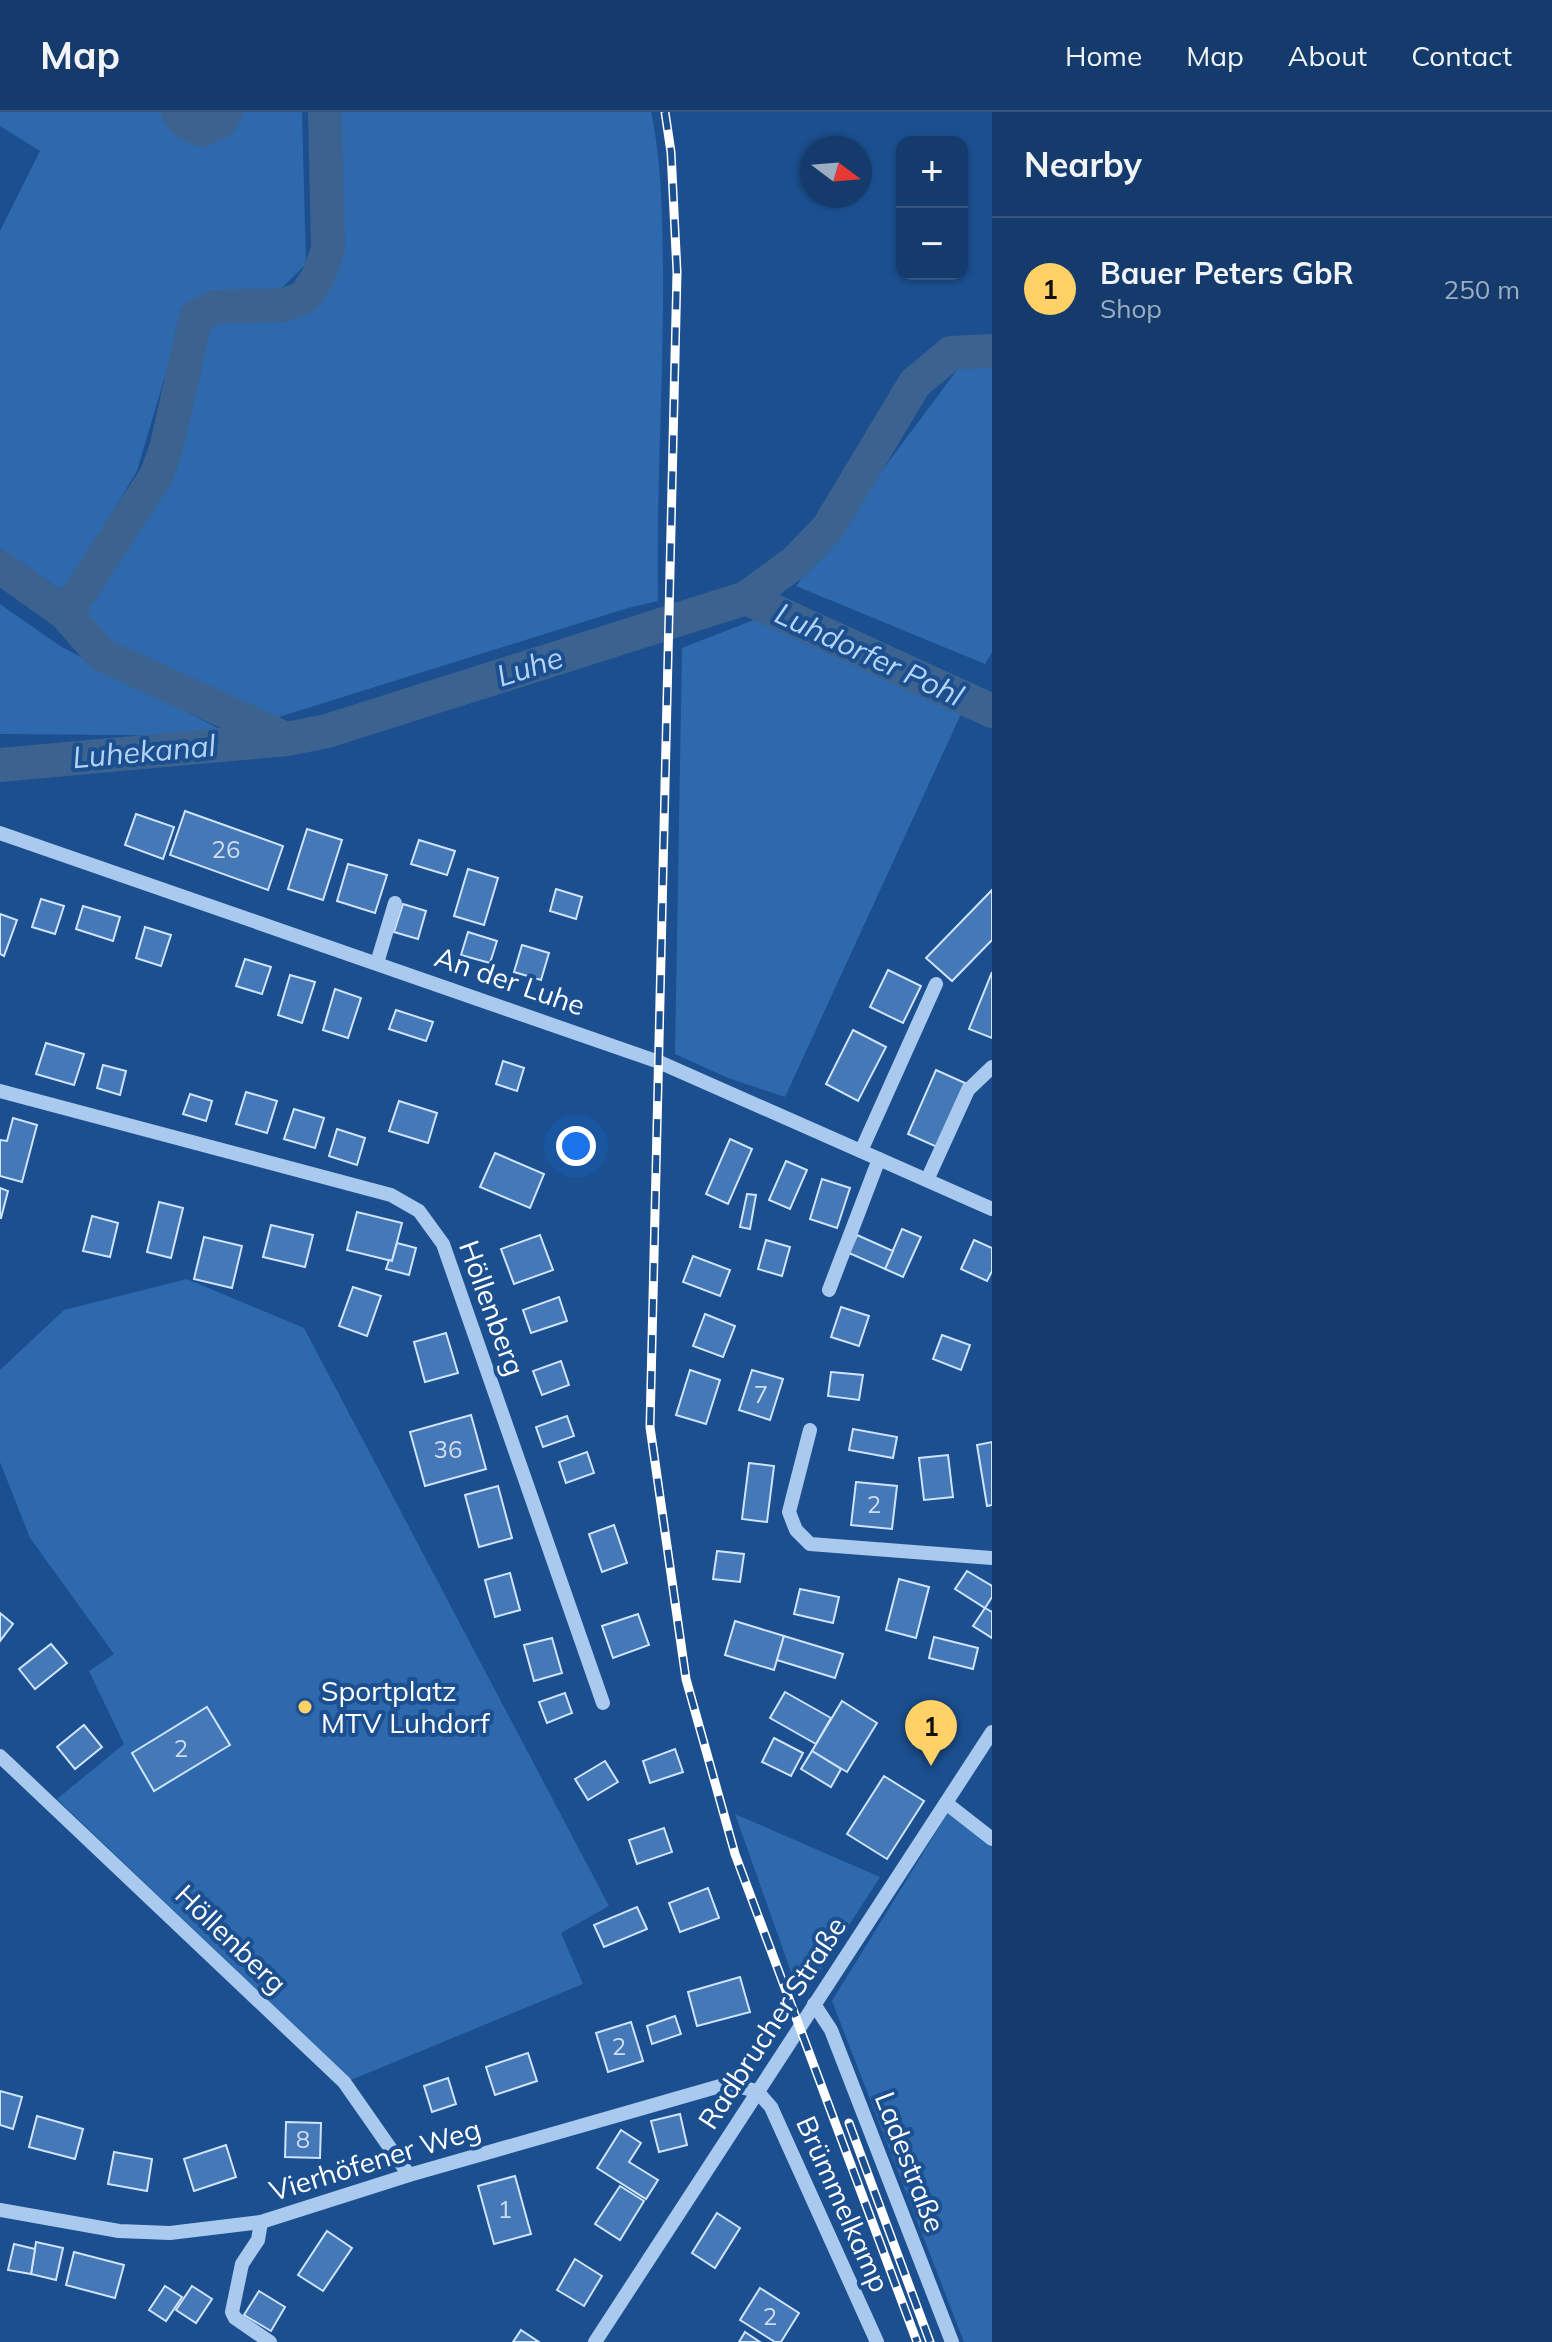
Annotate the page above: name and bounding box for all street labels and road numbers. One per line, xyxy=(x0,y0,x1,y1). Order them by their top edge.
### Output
street label: An der Luhe xyxy=(430,938,590,1023)
street label: Höllenberg xyxy=(452,1235,533,1380)
street label: Höllenberg xyxy=(168,1877,294,2000)
street label: Radbrucher Straße xyxy=(690,1910,853,2135)
street label: Ladestraße xyxy=(868,2087,953,2237)
street label: Brümmelkamp xyxy=(789,2110,898,2297)
street label: Vierhöfener Weg xyxy=(265,2111,485,2208)

